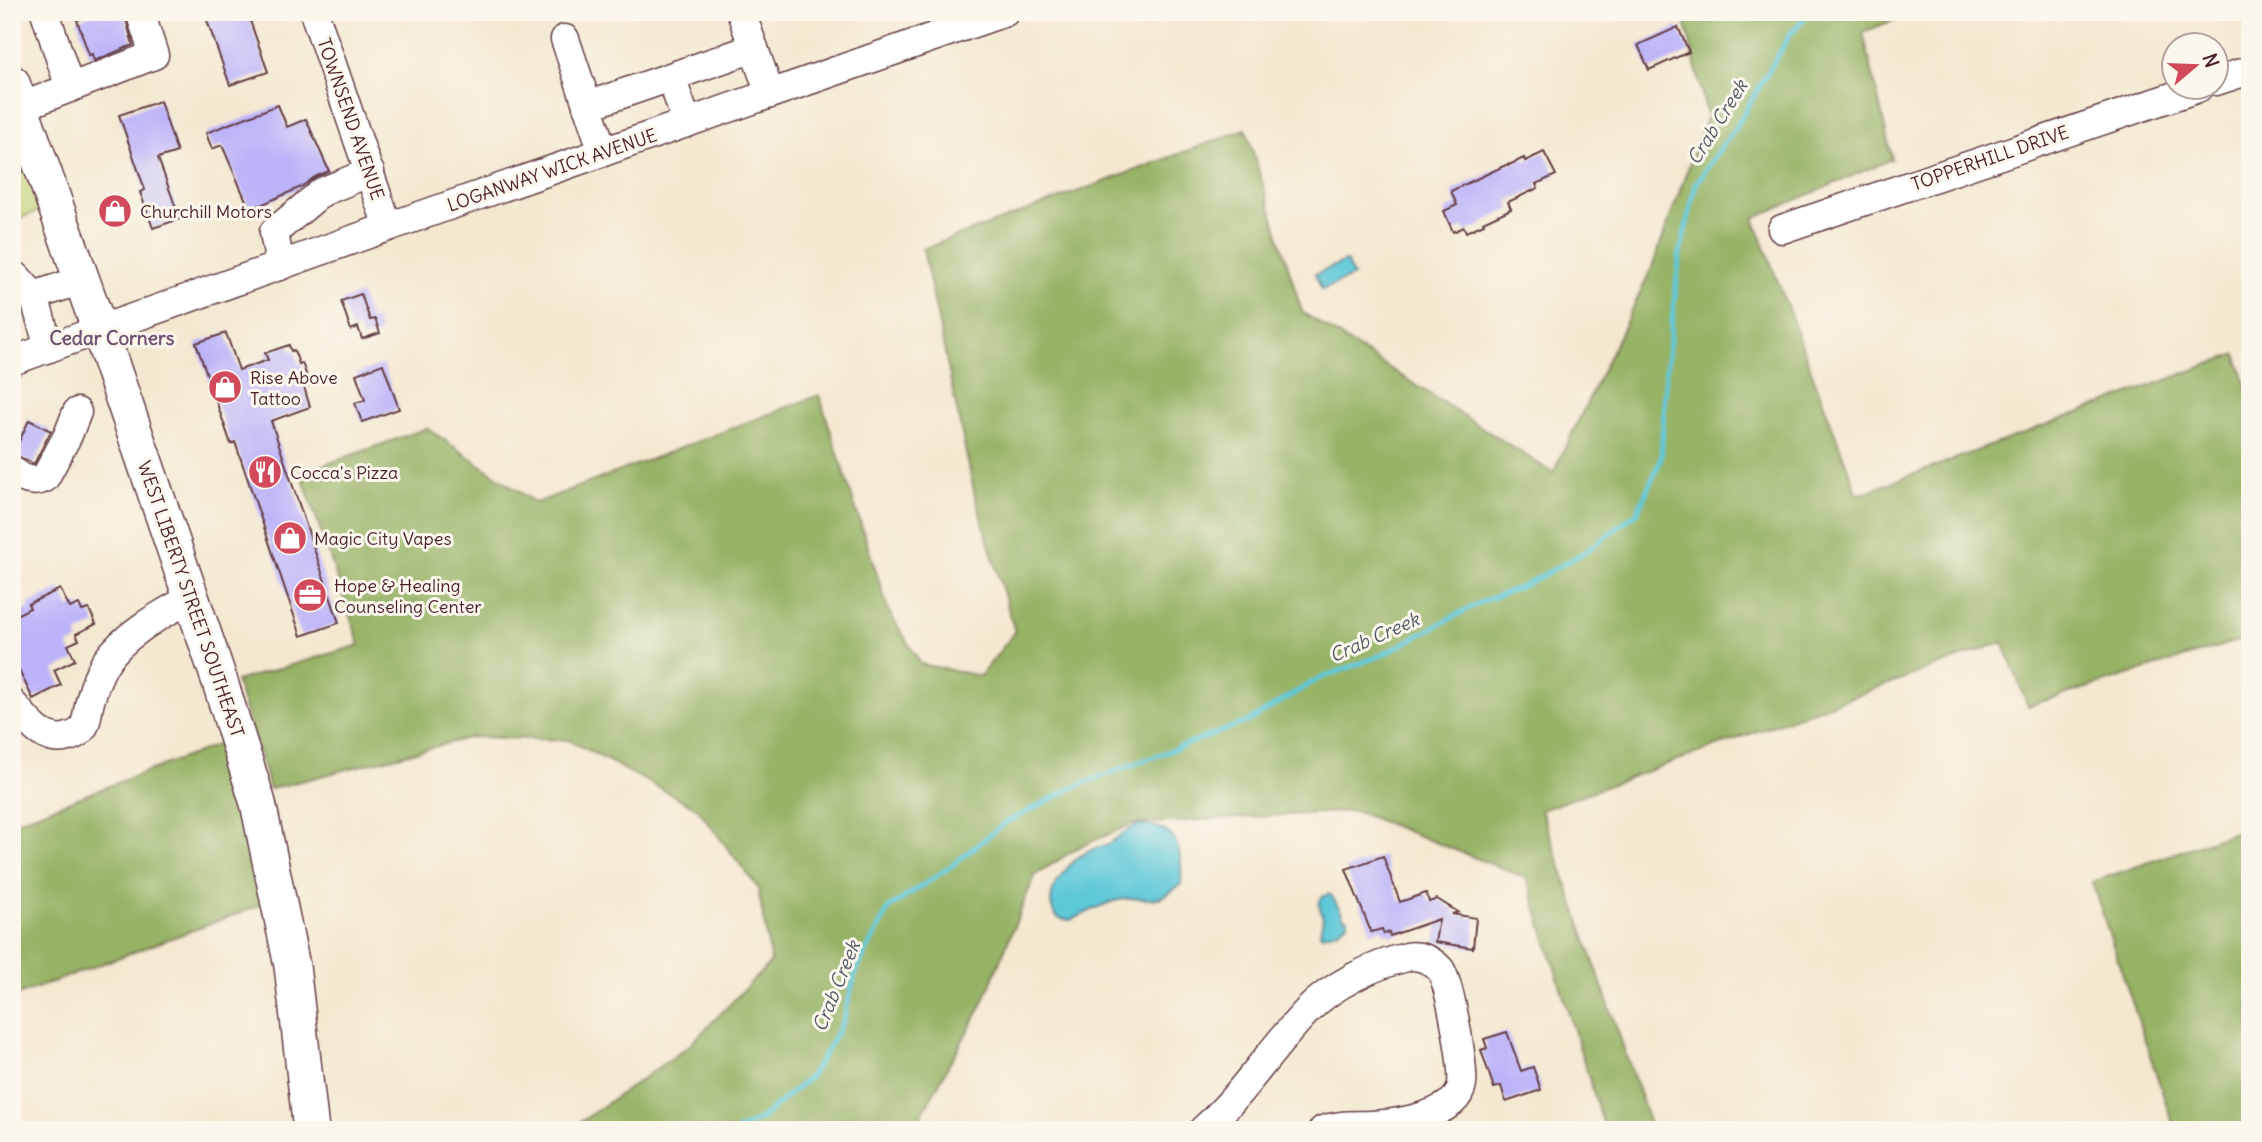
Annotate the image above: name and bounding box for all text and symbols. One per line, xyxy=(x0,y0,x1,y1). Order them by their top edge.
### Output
north arrow xyxy=(2160,32,2230,102)
street label: TOWNSEND AVENUE xyxy=(312,35,390,203)
text: N xyxy=(2198,50,2225,71)
water label: Crab Creek xyxy=(1682,74,1753,169)
street label: TOPPERHILL DRIVE xyxy=(1908,120,2072,196)
street label: LOGANWAY WICK AVENUE xyxy=(444,123,660,217)
shop icon: Churchill Motors xyxy=(96,192,134,230)
place label: Churchill Motors xyxy=(140,200,272,223)
district label: Cedar Corners xyxy=(50,326,175,350)
place label: Rise Above Tattoo xyxy=(250,366,338,410)
shop icon: Rise Above Tattoo xyxy=(206,368,244,406)
restaurant icon: Cocca's Pizza xyxy=(246,453,284,491)
street label: WEST LIBERTY STREET SOUTHEAST xyxy=(133,458,249,740)
place label: Cocca's Pizza xyxy=(290,461,398,484)
shop icon: Magic City Vapes xyxy=(271,519,309,557)
place label: Magic City Vapes xyxy=(314,527,452,550)
place label: Hope & Healing Counseling Center xyxy=(334,574,482,618)
office icon: Hope & Healing Counseling Center xyxy=(291,576,329,614)
water label: Crab Creek xyxy=(1325,606,1424,667)
water label: Crab Creek xyxy=(807,936,866,1035)

